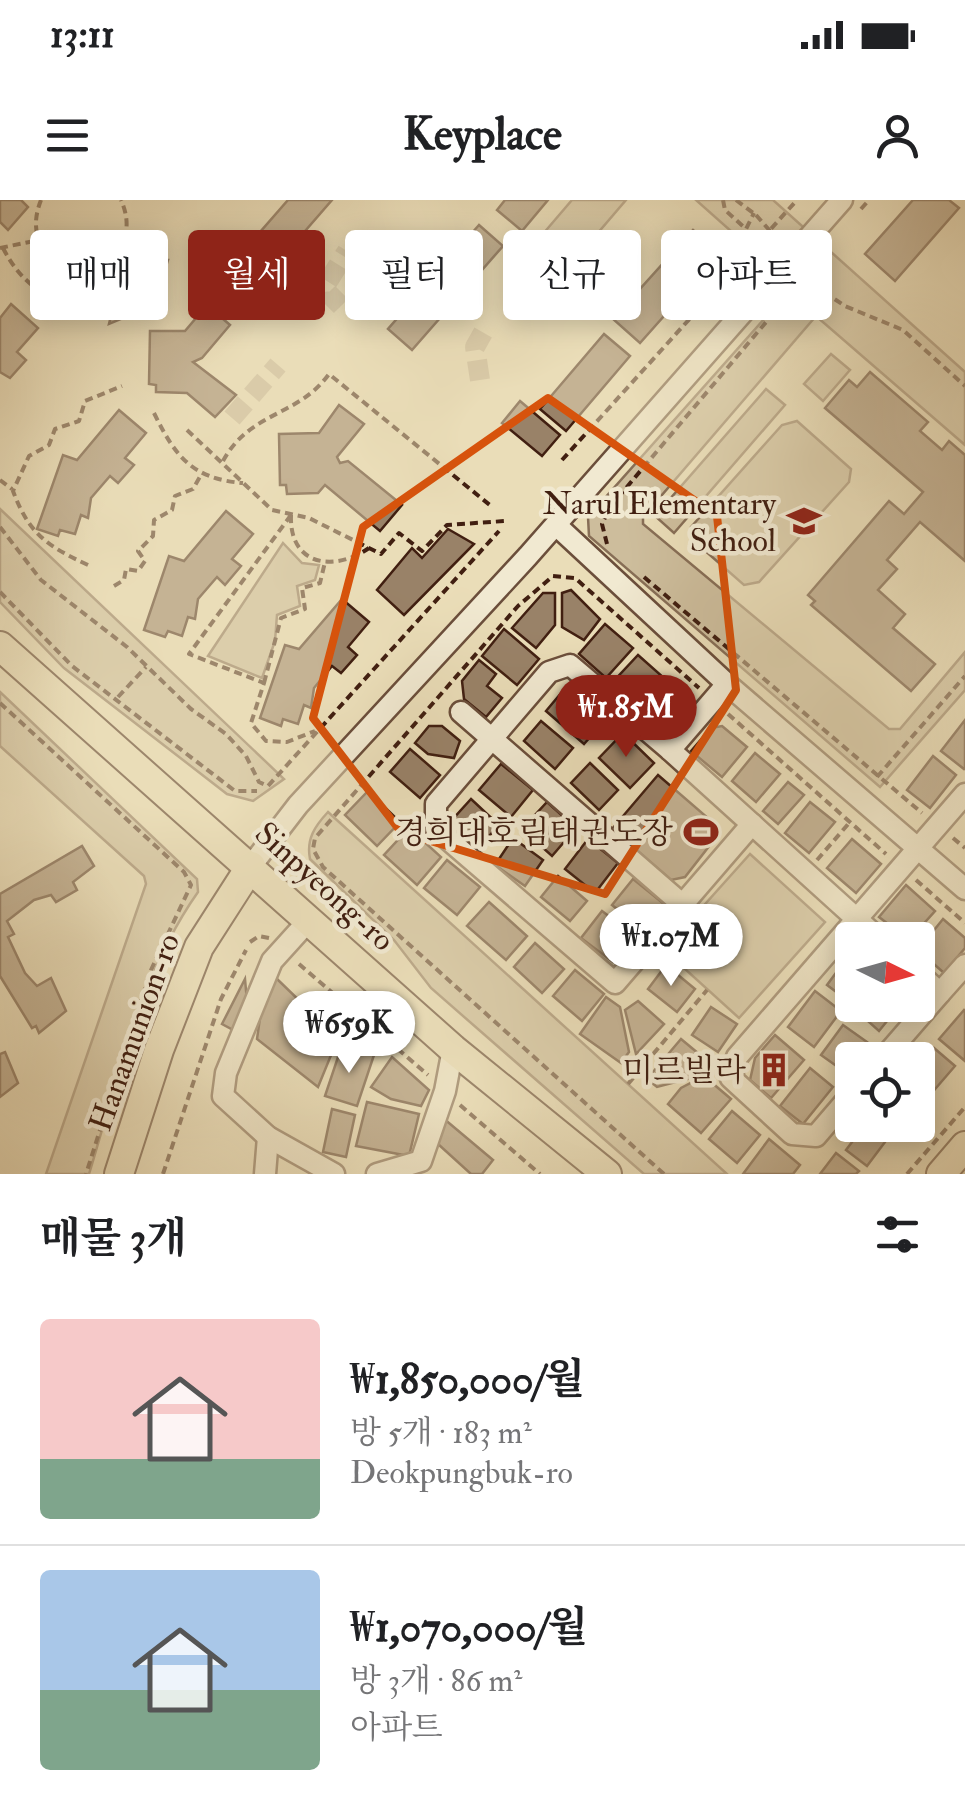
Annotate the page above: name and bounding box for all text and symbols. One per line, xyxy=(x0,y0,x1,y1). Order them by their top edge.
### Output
text: 13:11 xyxy=(50,11,115,59)
text: Keyplace xyxy=(403,107,562,163)
icon: menu xyxy=(40,108,95,163)
icon: person xyxy=(870,108,925,163)
chip: 매매 xyxy=(30,230,168,320)
chip: 월세 xyxy=(188,230,325,320)
chip: 필터 xyxy=(345,230,483,320)
chip: 신규 xyxy=(503,230,641,320)
chip: 아파트 xyxy=(661,230,832,320)
place label: Narul Elementary School xyxy=(543,484,777,561)
school or university icon: Narul Elementary School xyxy=(785,502,823,540)
pin: ₩1.85M xyxy=(545,675,707,760)
text: ₩1.85M xyxy=(578,687,674,727)
place label: 경희대호림태권도장 xyxy=(395,813,673,853)
sports icon: 경희대호림태권도장 xyxy=(682,813,720,851)
street label: Sinpyeong-ro xyxy=(246,814,402,960)
pin: ₩1.07M xyxy=(590,904,752,989)
text: ₩1.07M xyxy=(622,916,720,956)
north arrow xyxy=(835,922,935,1022)
map controls xyxy=(835,922,935,1142)
street label: Hanamunion-ro xyxy=(81,928,189,1137)
pin: ₩659K xyxy=(279,991,419,1076)
text: ₩659K xyxy=(305,1003,393,1043)
button: locate xyxy=(835,1042,935,1142)
place label: 미르빌라 xyxy=(622,1051,746,1091)
building icon: 미르빌라 xyxy=(755,1051,793,1089)
icon: filters xyxy=(870,1207,925,1262)
text: 매물 3개 xyxy=(40,1213,187,1265)
text: ₩1,850,000/월 xyxy=(350,1354,585,1406)
icon: home xyxy=(120,1359,240,1479)
text: 방 5개 · 183 m² xyxy=(350,1413,532,1453)
text: Deokpungbuk-ro xyxy=(350,1453,573,1493)
text: ₩1,070,000/월 xyxy=(350,1602,588,1654)
icon: home xyxy=(120,1610,240,1730)
text: 방 3개 · 86 m² xyxy=(350,1661,522,1701)
text: 아파트 xyxy=(350,1708,443,1748)

